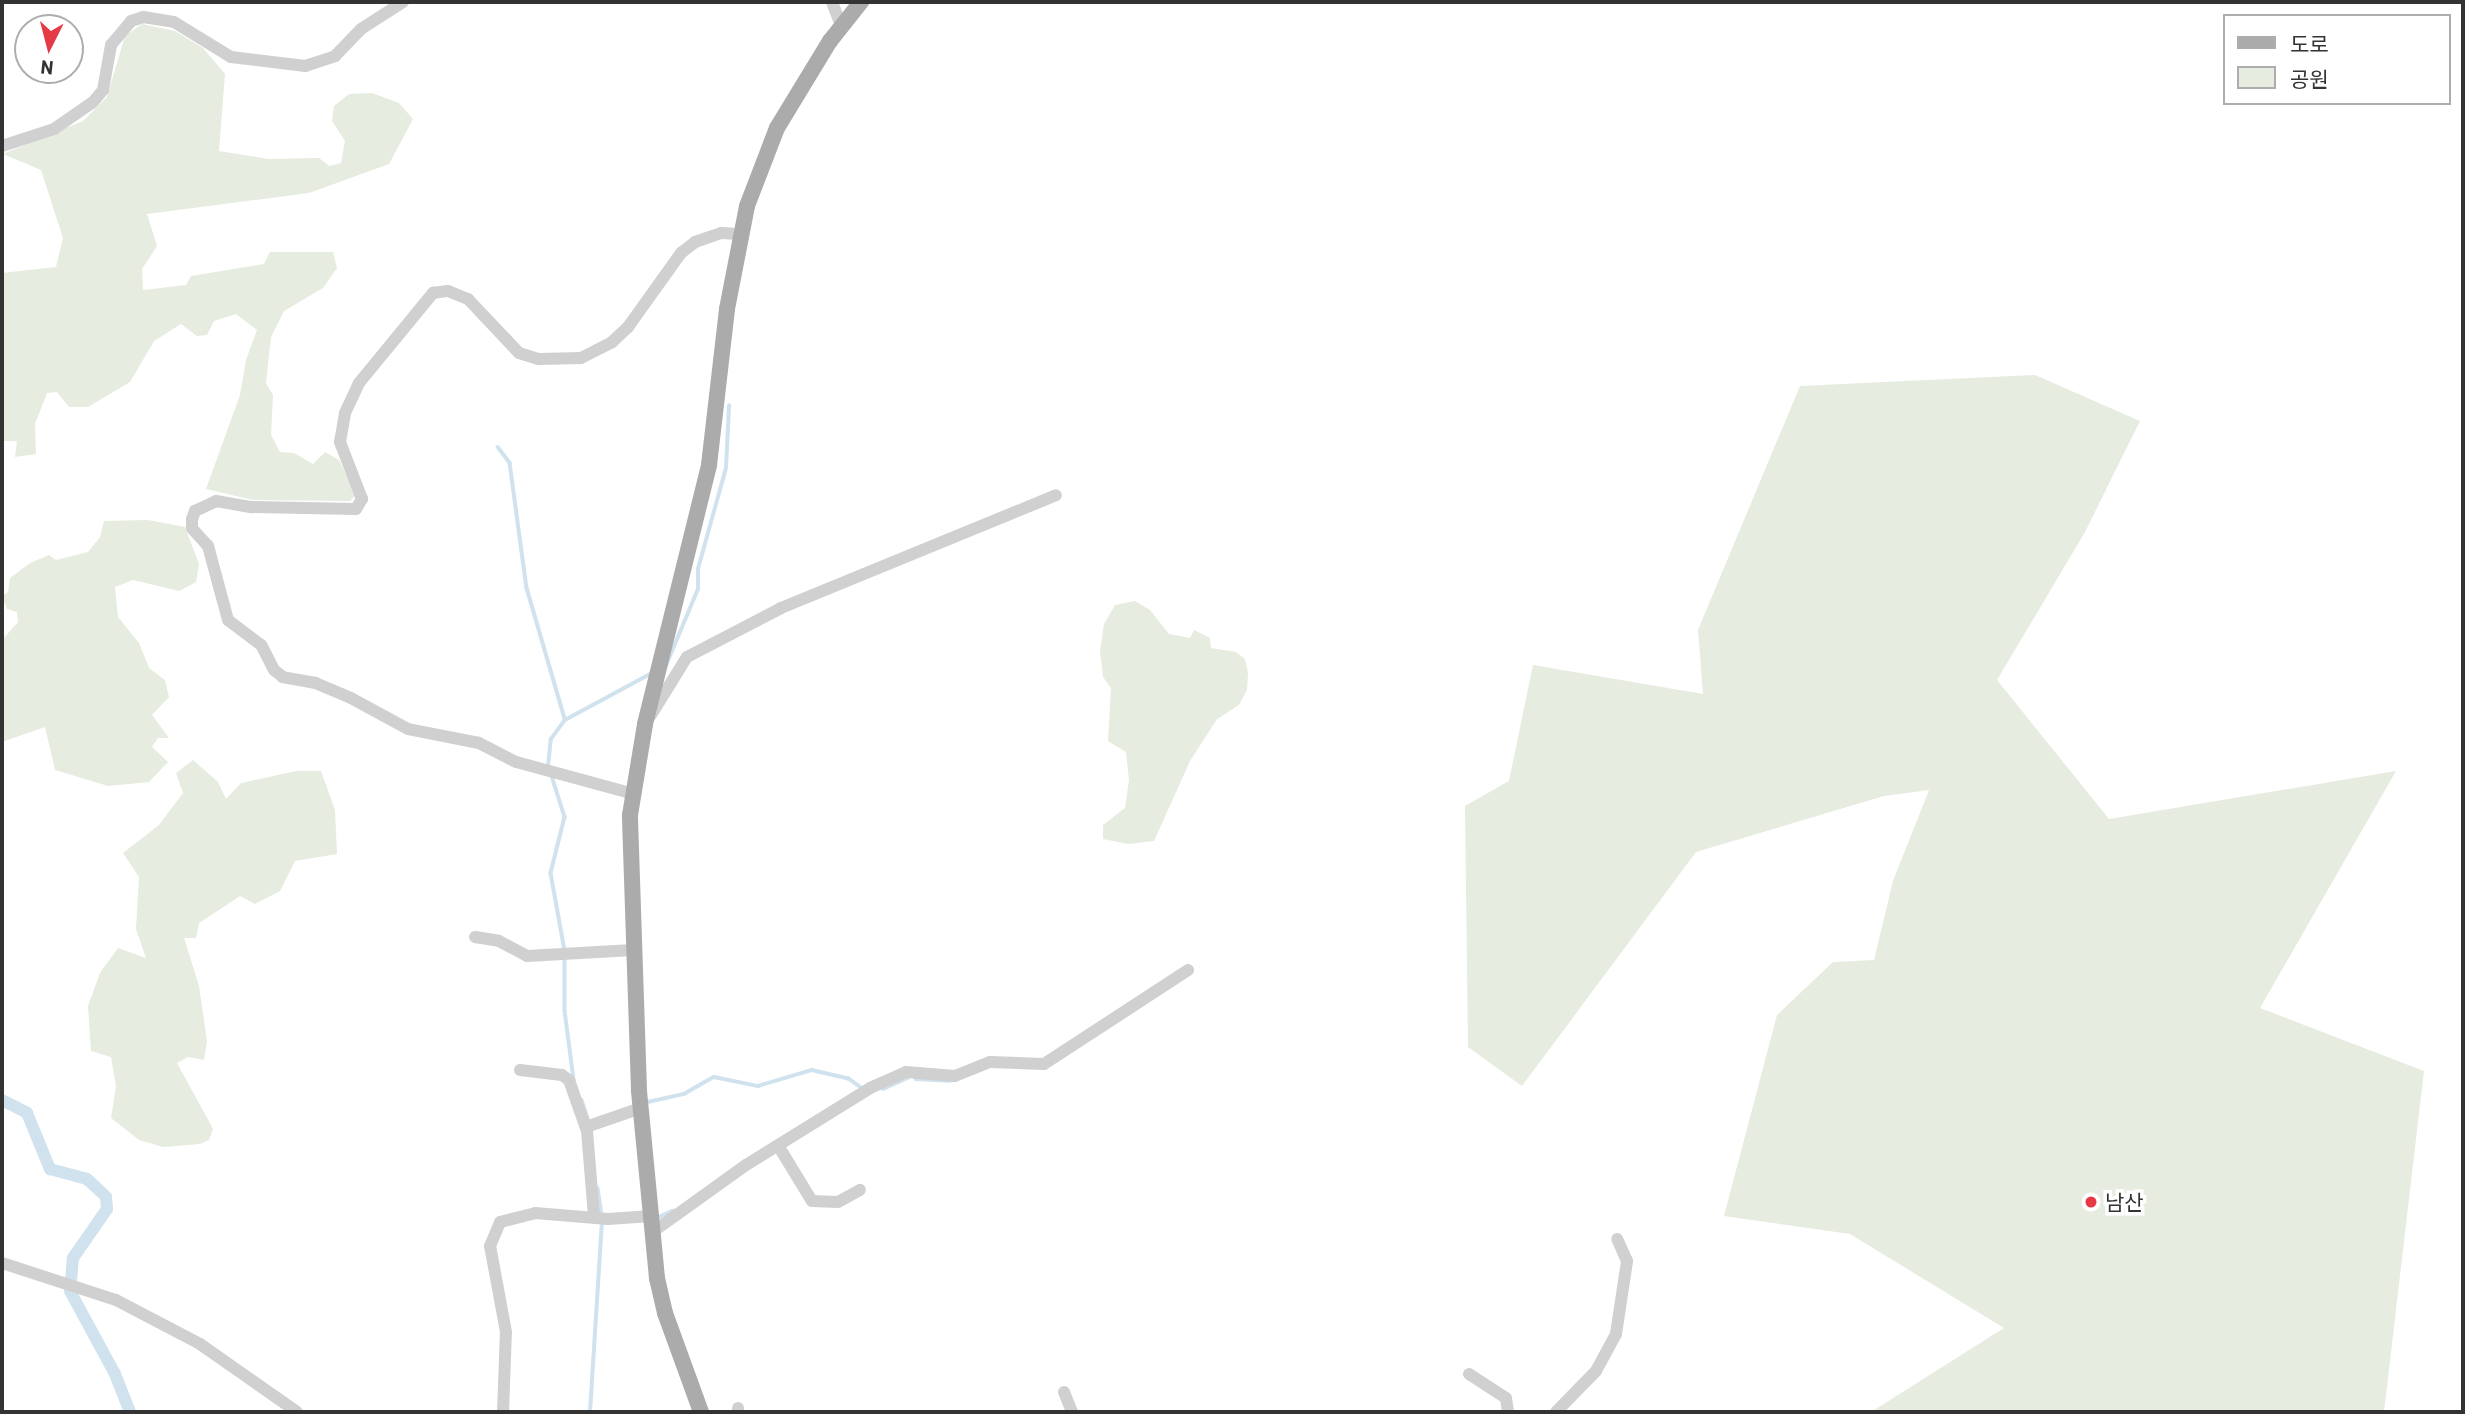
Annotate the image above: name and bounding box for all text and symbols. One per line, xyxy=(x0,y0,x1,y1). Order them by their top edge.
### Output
north arrow xyxy=(14,14,84,84)
legend xyxy=(2224,14,2451,105)
text: 도로 xyxy=(2290,31,2329,56)
text: N xyxy=(39,56,54,80)
text: 공원 xyxy=(2290,66,2329,91)
place label: 남산 xyxy=(2105,1189,2144,1215)
marker: 남산 xyxy=(2083,1194,2099,1210)

